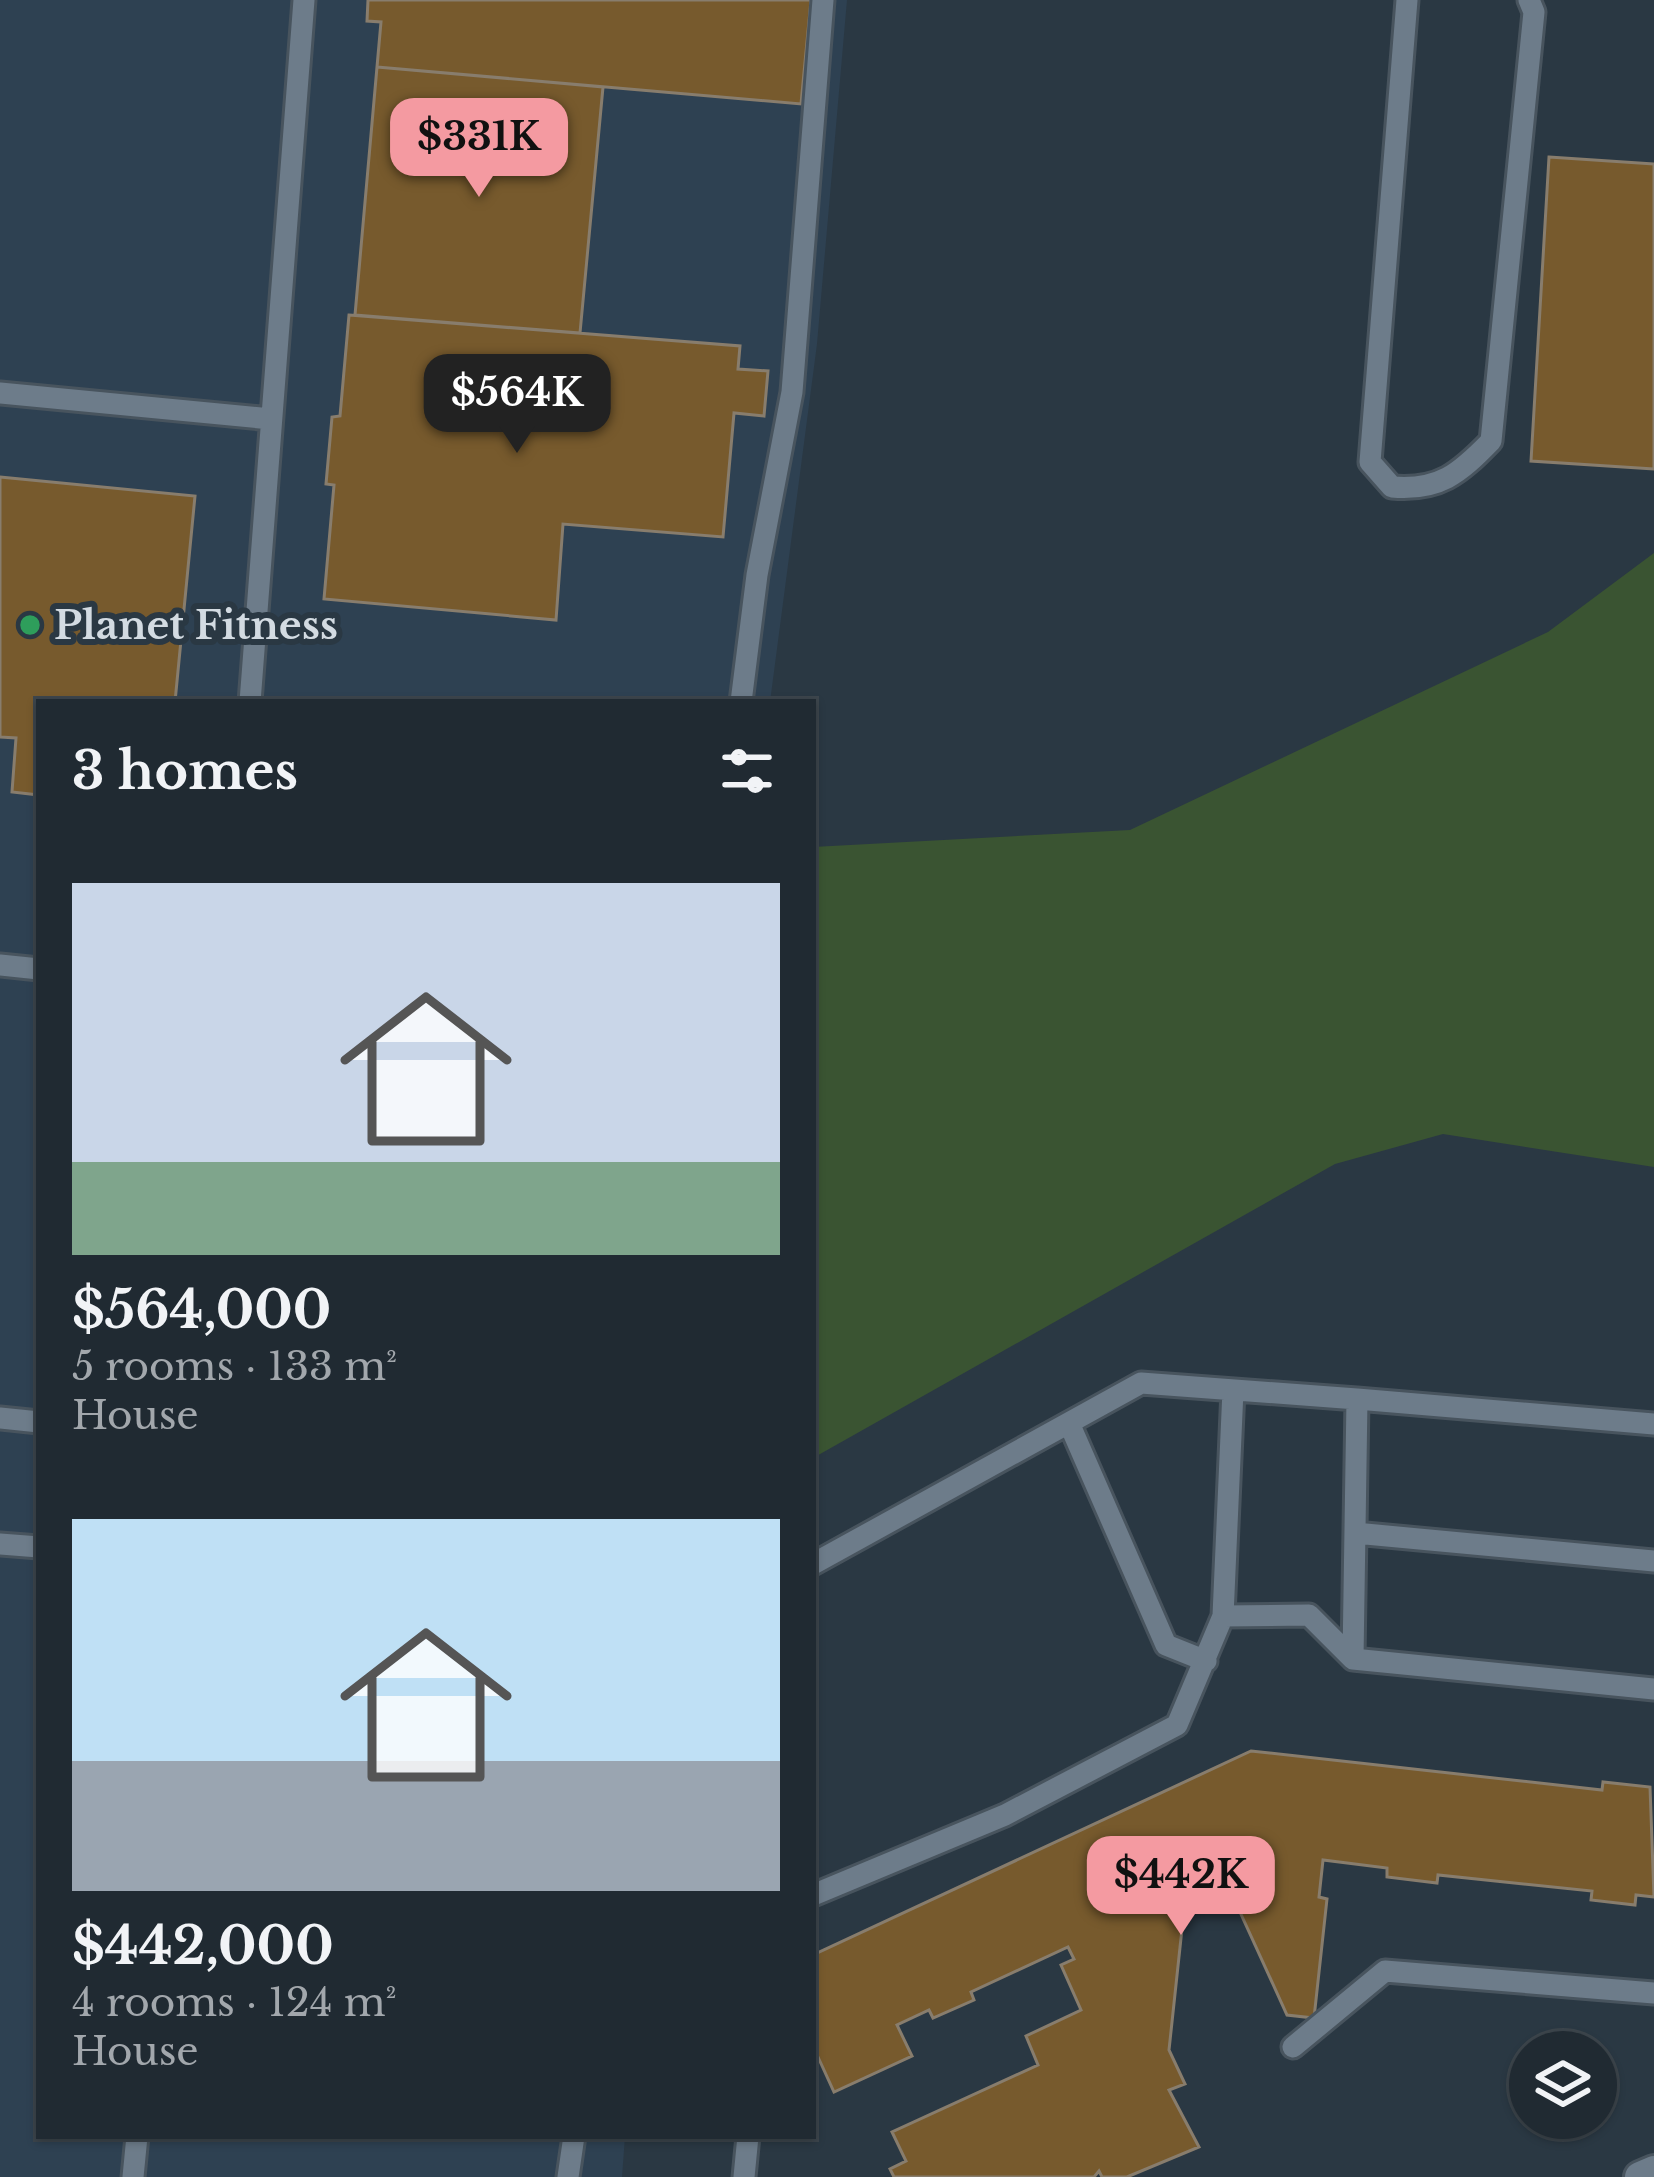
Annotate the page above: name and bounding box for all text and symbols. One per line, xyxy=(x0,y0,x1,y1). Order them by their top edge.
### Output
pin: $331K xyxy=(395,98,563,200)
text: $331K xyxy=(417,112,541,161)
pin: $564K xyxy=(433,354,601,456)
text: $564K xyxy=(451,368,583,417)
place label: Planet Fitness xyxy=(54,601,338,650)
marker: Planet Fitness xyxy=(17,612,43,638)
icon: filters xyxy=(714,738,780,804)
text: 3 homes xyxy=(72,740,298,803)
icon: home xyxy=(318,961,534,1177)
text: $564,000 xyxy=(72,1279,331,1342)
text: 5 rooms · 133 m² xyxy=(72,1342,397,1391)
text: House xyxy=(72,1391,199,1440)
icon: home xyxy=(318,1597,534,1813)
pin: $442K xyxy=(1097,1836,1265,1938)
text: $442K xyxy=(1114,1850,1248,1899)
text: $442,000 xyxy=(72,1915,334,1978)
text: 4 rooms · 124 m² xyxy=(72,1978,397,2027)
text: House xyxy=(72,2027,199,2076)
map controls xyxy=(1509,2031,1617,2139)
button: layers xyxy=(1509,2031,1617,2139)

